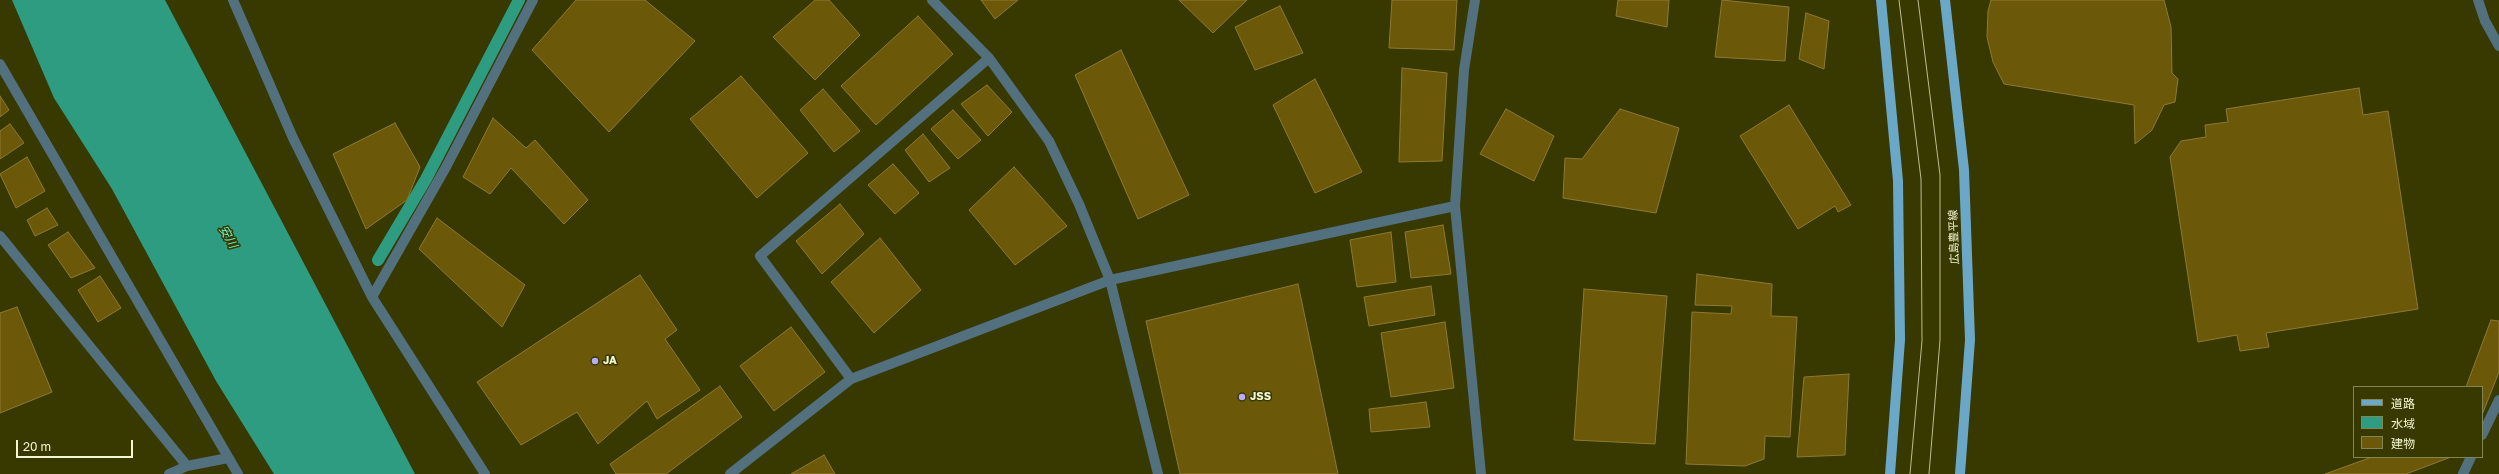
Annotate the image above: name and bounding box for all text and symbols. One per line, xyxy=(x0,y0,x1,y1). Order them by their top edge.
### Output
street label: 広島豊平線 xyxy=(1946,209,1962,265)
water label: 安川 xyxy=(216,223,240,251)
place label: JA xyxy=(603,354,617,368)
marker: JA xyxy=(590,356,600,366)
legend xyxy=(2353,386,2483,458)
place label: JSS xyxy=(1250,390,1271,404)
marker: JSS xyxy=(1237,392,1247,402)
text: 道路 xyxy=(2391,396,2415,411)
text: 水域 xyxy=(2391,416,2415,431)
scale bar xyxy=(18,432,135,458)
text: 建物 xyxy=(2391,436,2415,451)
text: 20 m xyxy=(23,439,51,454)

